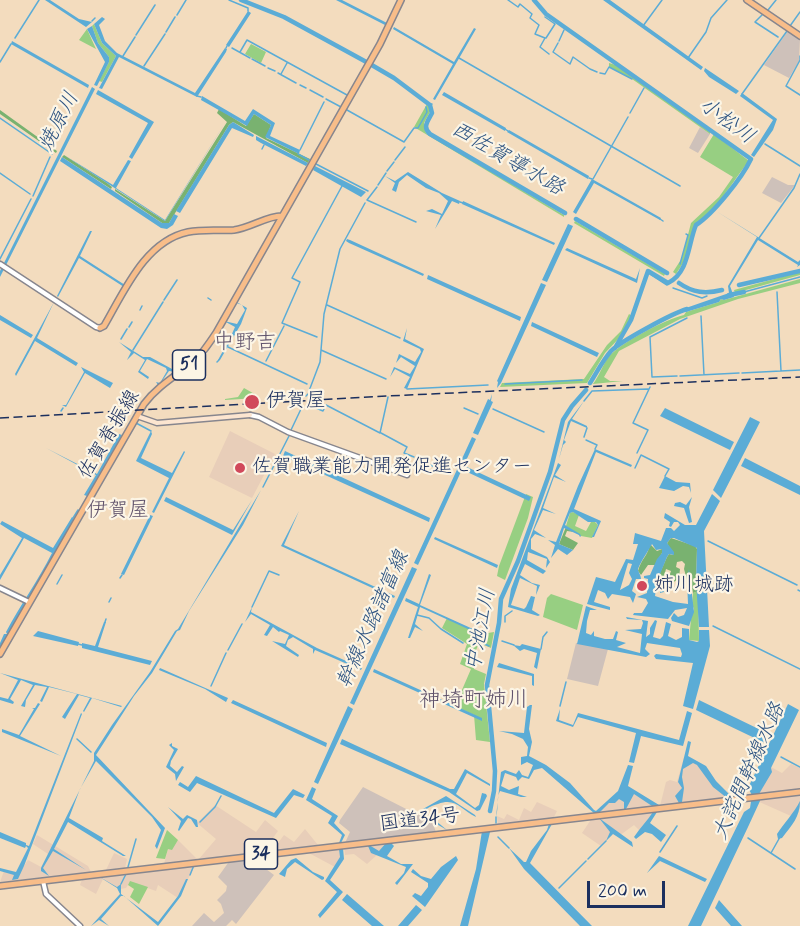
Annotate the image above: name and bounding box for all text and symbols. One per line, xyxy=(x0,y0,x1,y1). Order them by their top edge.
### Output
water label: 焼原川 xyxy=(34,88,86,156)
water label: 小松川 xyxy=(693,93,759,151)
water label: 西佐賀導水路 xyxy=(446,118,568,202)
district label: 中野吉 xyxy=(214,331,276,357)
road number: 51 xyxy=(172,350,206,380)
street label: 佐賀脊振線 xyxy=(74,386,146,484)
place label: 伊賀屋 xyxy=(266,390,326,414)
marker: 伊賀屋 xyxy=(243,393,261,411)
place label: 佐賀職業能力開発促進センター xyxy=(252,456,532,480)
marker: 佐賀職業能力開発促進センター xyxy=(233,461,247,475)
district label: 伊賀屋 xyxy=(87,499,149,525)
water label: 幹線水路諸富線 xyxy=(333,548,415,692)
place label: 姉川城跡 xyxy=(654,574,734,598)
marker: 姉川城跡 xyxy=(635,579,649,593)
water label: 中池江川 xyxy=(462,586,502,674)
district label: 神埼町姉川 xyxy=(419,688,529,714)
water label: 大詫間幹線水路 xyxy=(709,700,791,844)
street label: 国道34号 xyxy=(378,804,462,838)
road number: 34 xyxy=(244,839,278,869)
scale bar xyxy=(590,869,668,907)
text: 200 m xyxy=(598,879,647,903)

